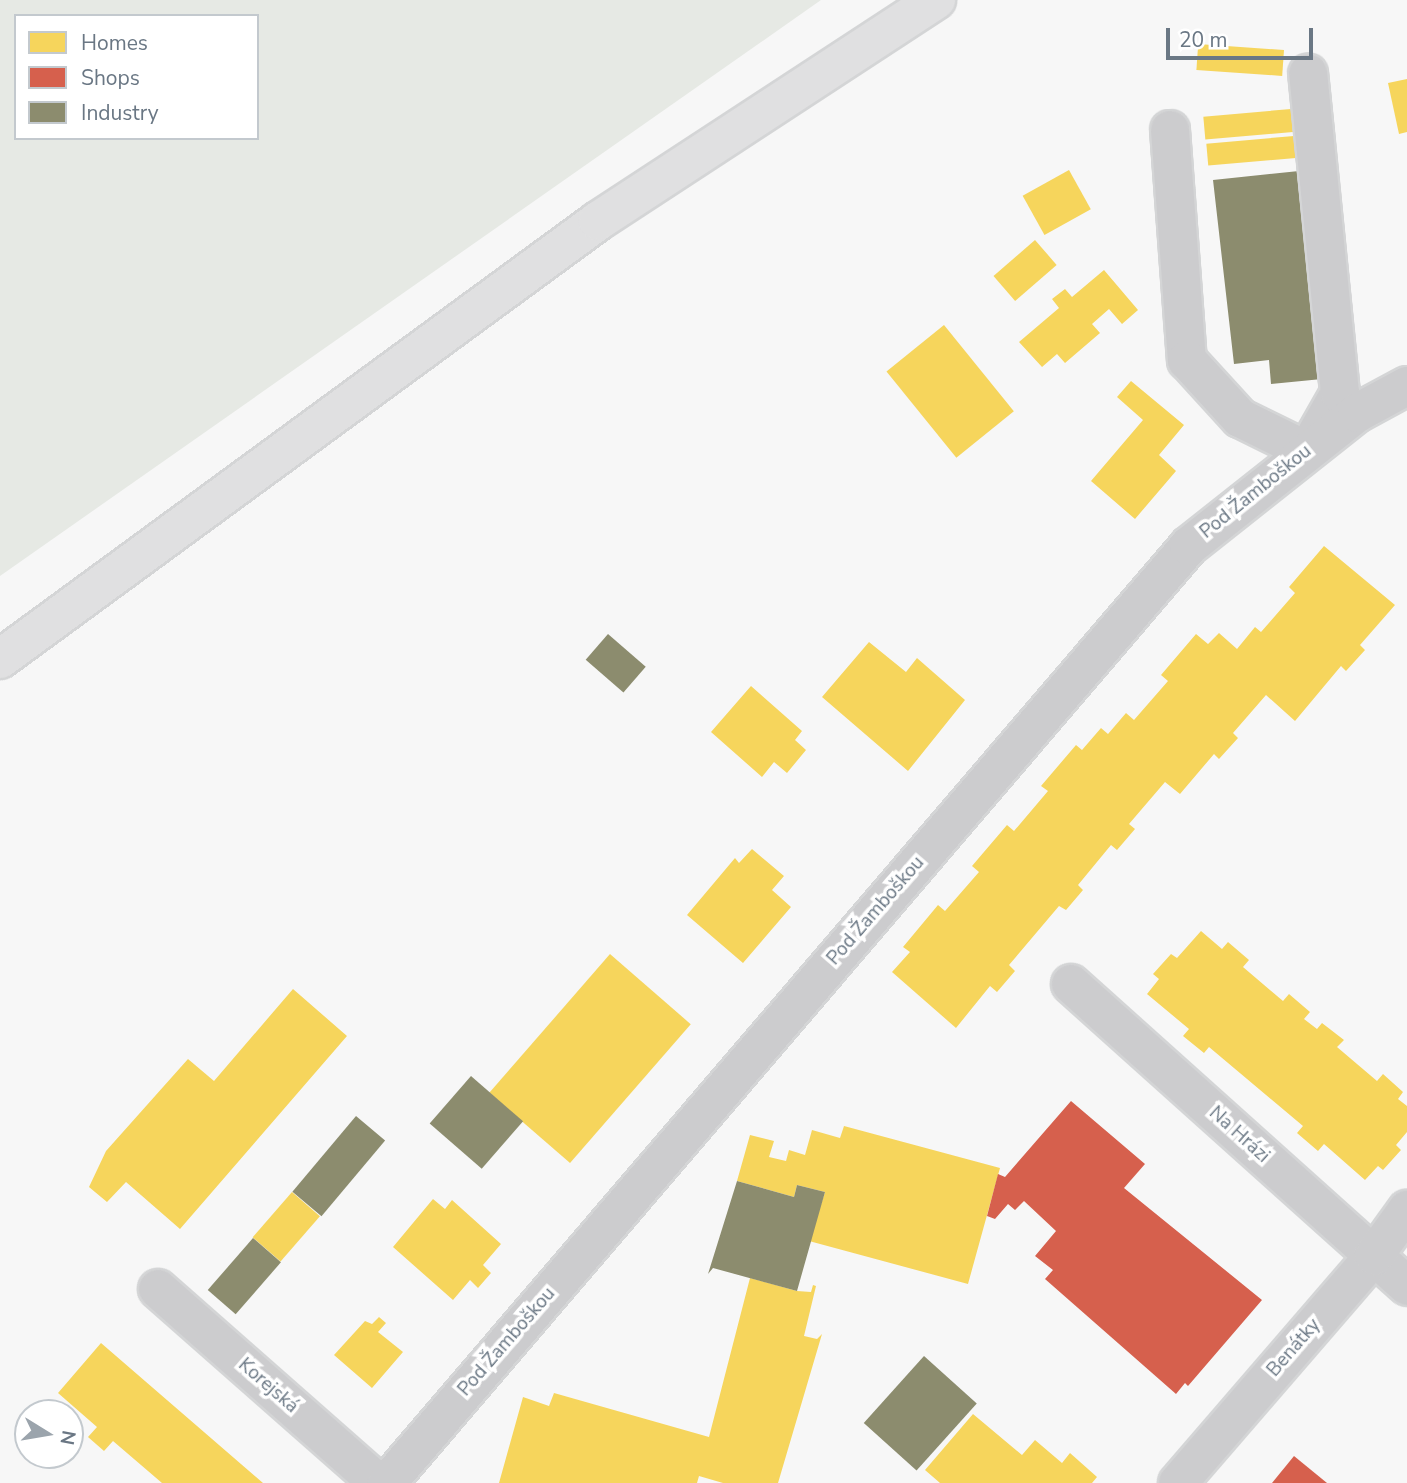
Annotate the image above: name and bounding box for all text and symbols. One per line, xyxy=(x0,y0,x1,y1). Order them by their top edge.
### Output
legend xyxy=(14,14,259,140)
scale bar xyxy=(1169,14,1316,58)
text: 20 m xyxy=(1179,26,1228,54)
text: Homes xyxy=(81,29,148,57)
text: Shops xyxy=(81,64,140,92)
text: Industry xyxy=(81,99,159,127)
street label: Pod Žamboškou xyxy=(1196,440,1316,544)
street label: Pod Žamboškou xyxy=(823,852,929,970)
street label: Na Hrázi xyxy=(1204,1102,1274,1168)
street label: Pod Žamboškou xyxy=(454,1283,560,1401)
street label: Benátky xyxy=(1263,1314,1325,1382)
street label: Korejská xyxy=(233,1354,303,1418)
north arrow xyxy=(14,1399,84,1469)
text: N xyxy=(54,1428,82,1447)

